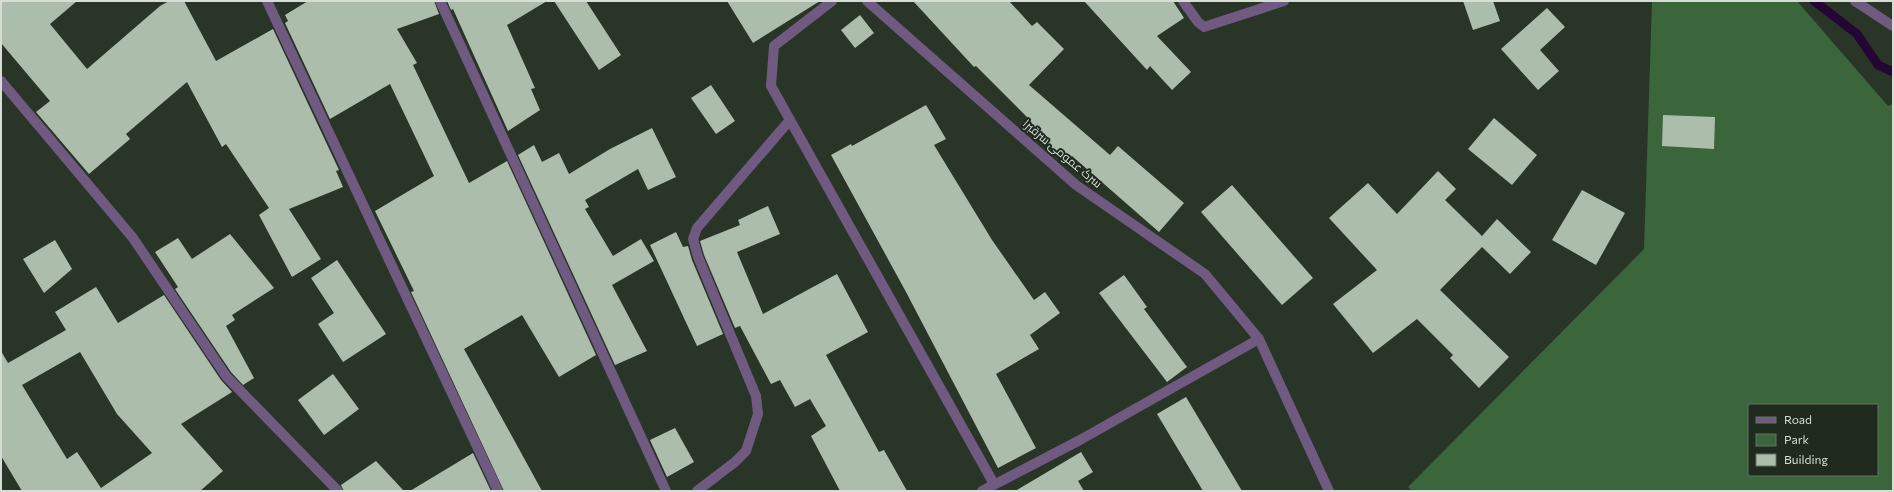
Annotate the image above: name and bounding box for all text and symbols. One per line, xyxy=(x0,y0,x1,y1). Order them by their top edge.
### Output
street label: سرک عمومی سرقبرا xyxy=(1020,116,1105,191)
legend xyxy=(1748,404,1878,476)
text: Road xyxy=(1784,412,1812,426)
text: Park xyxy=(1784,432,1810,446)
text: Building xyxy=(1784,452,1828,466)

